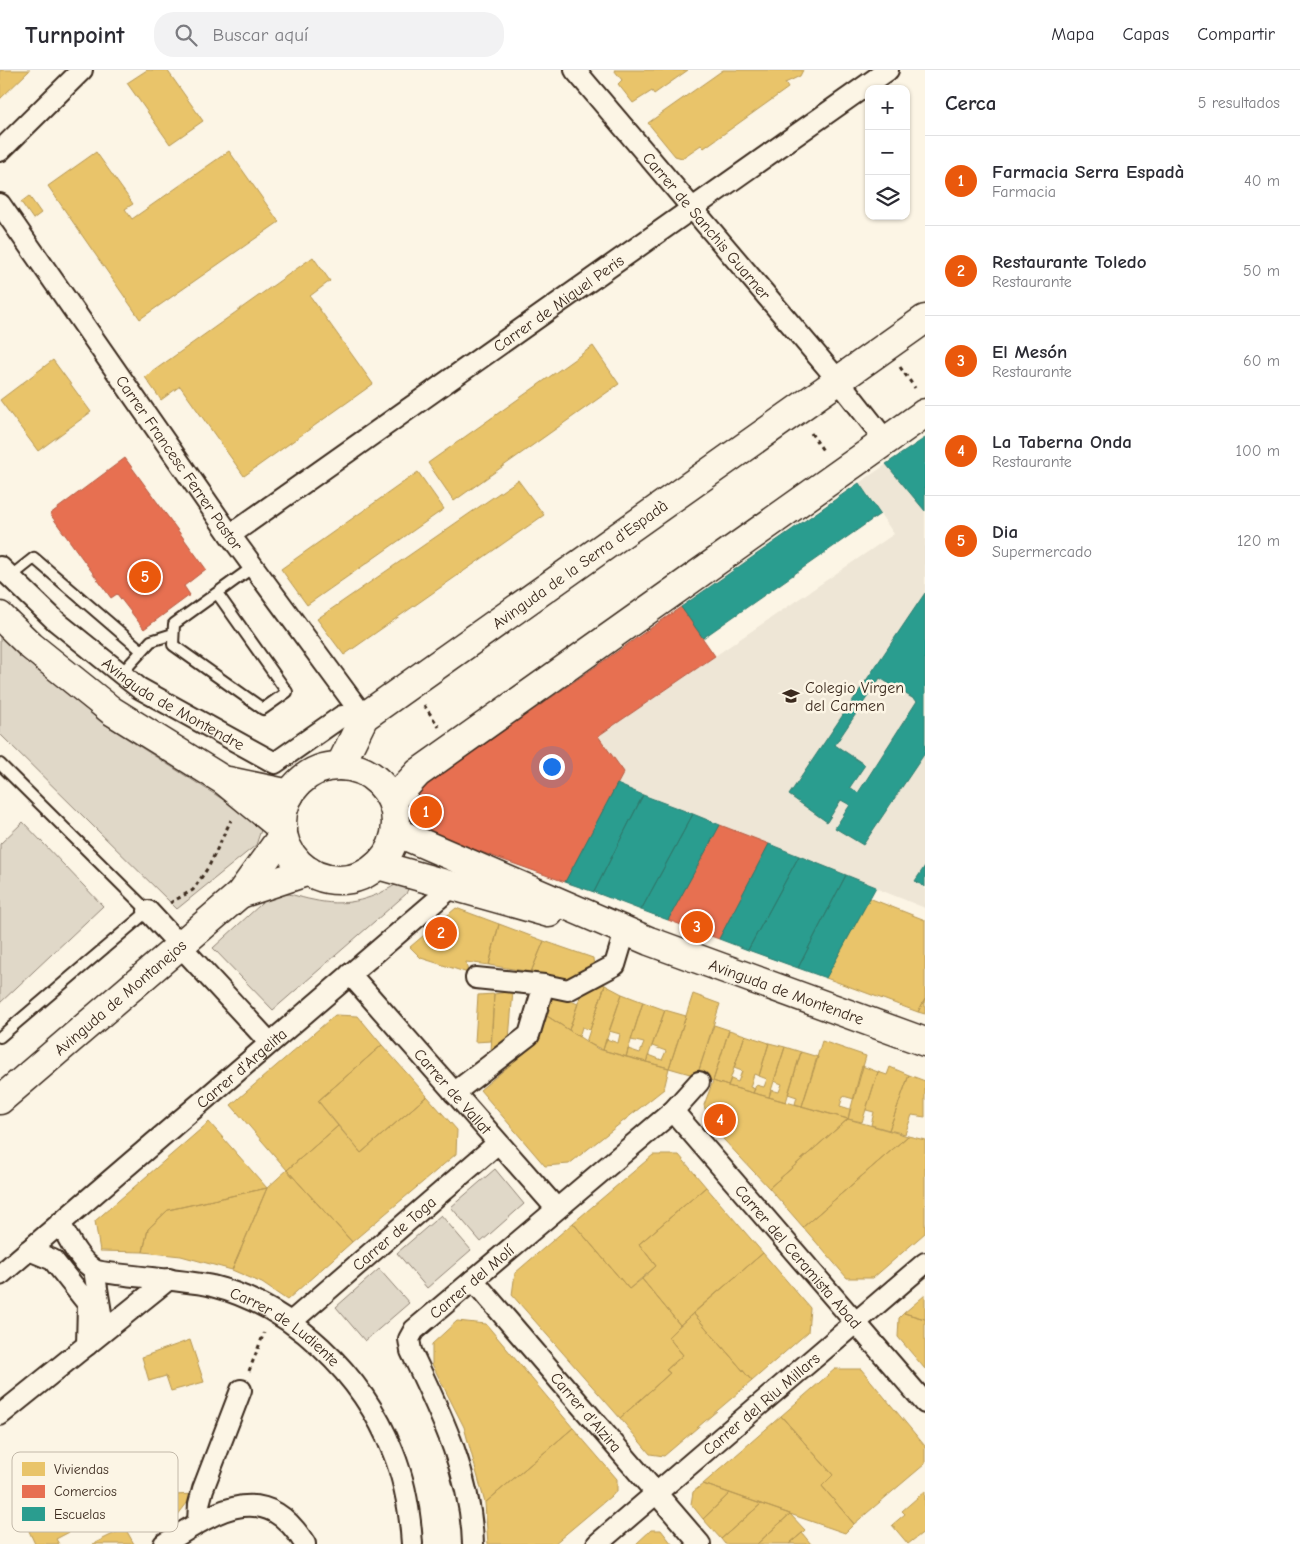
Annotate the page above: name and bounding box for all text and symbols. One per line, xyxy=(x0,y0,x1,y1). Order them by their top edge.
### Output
search box xyxy=(154,12,504,57)
text: Turnpoint xyxy=(25,21,124,49)
icon: search xyxy=(172,21,200,49)
text: Buscar aquí xyxy=(212,24,308,46)
text: Mapa xyxy=(1051,24,1094,45)
text: Capas xyxy=(1122,24,1169,45)
text: Compartir xyxy=(1197,24,1275,45)
map controls xyxy=(865,85,910,220)
button: + xyxy=(865,85,910,130)
text: Cerca xyxy=(945,91,996,115)
text: 5 resultados xyxy=(1198,94,1280,112)
button: − xyxy=(865,130,910,175)
street label: Carrer de Sanchis Guarner xyxy=(639,149,774,304)
text: Farmacia Serra Espadà xyxy=(992,161,1184,183)
text: 1 xyxy=(958,172,964,190)
text: 40 m xyxy=(1244,172,1280,190)
button: layers xyxy=(865,175,910,220)
text: Farmacia xyxy=(992,183,1056,201)
street label: Carrer de Miquel Peris xyxy=(490,251,628,356)
text: Restaurante Toledo xyxy=(992,251,1147,273)
text: 2 xyxy=(957,262,965,280)
text: 50 m xyxy=(1243,262,1280,280)
text: Restaurante xyxy=(992,273,1072,291)
text: El Mesón xyxy=(992,341,1067,363)
text: 3 xyxy=(957,352,965,370)
text: 60 m xyxy=(1243,352,1280,370)
text: Restaurante xyxy=(992,363,1072,381)
street label: Carrer Francesc Ferrer Pastor xyxy=(112,372,247,555)
text: La Taberna Onda xyxy=(992,431,1132,453)
text: 4 xyxy=(957,442,965,460)
text: 100 m xyxy=(1236,442,1280,460)
text: Restaurante xyxy=(992,453,1072,471)
street label: Avinguda de la Serra d'Espadà xyxy=(489,497,671,633)
text: Dia xyxy=(992,521,1018,543)
text: 5 xyxy=(957,532,965,550)
text: 120 m xyxy=(1237,532,1280,550)
text: Supermercado xyxy=(992,543,1092,561)
pin: 5 xyxy=(129,558,161,596)
street label: Avinguda de Montendre xyxy=(98,654,247,754)
place label: Colegio Virgen del Carmen xyxy=(805,679,904,715)
school or university icon: Colegio Virgen del Carmen xyxy=(781,686,801,706)
your location xyxy=(539,754,565,780)
pin: 1 xyxy=(410,793,442,831)
pin: 3 xyxy=(681,908,713,946)
pin: 2 xyxy=(425,914,457,952)
street label: Avinguda de Montanejos xyxy=(51,936,190,1059)
street label: Avinguda de Montendre xyxy=(706,956,866,1029)
street label: Carrer d'Argelita xyxy=(193,1025,291,1112)
street label: Carrer de Vallat xyxy=(410,1045,495,1139)
pin: 4 xyxy=(704,1101,736,1139)
street label: Carrer del Ceramista Abad xyxy=(731,1182,865,1332)
street label: Carrer de Toga xyxy=(349,1193,440,1275)
street label: Carrer del Molí xyxy=(426,1241,518,1323)
street label: Carrer de Ludiente xyxy=(227,1284,343,1370)
street label: Carrer del Riu Millars xyxy=(700,1349,824,1459)
street label: Carrer d'Alzira xyxy=(546,1369,625,1456)
legend xyxy=(12,1452,178,1532)
text: Viviendas xyxy=(54,1461,109,1478)
text: Comercios xyxy=(54,1483,117,1500)
text: Escuelas xyxy=(54,1506,105,1523)

